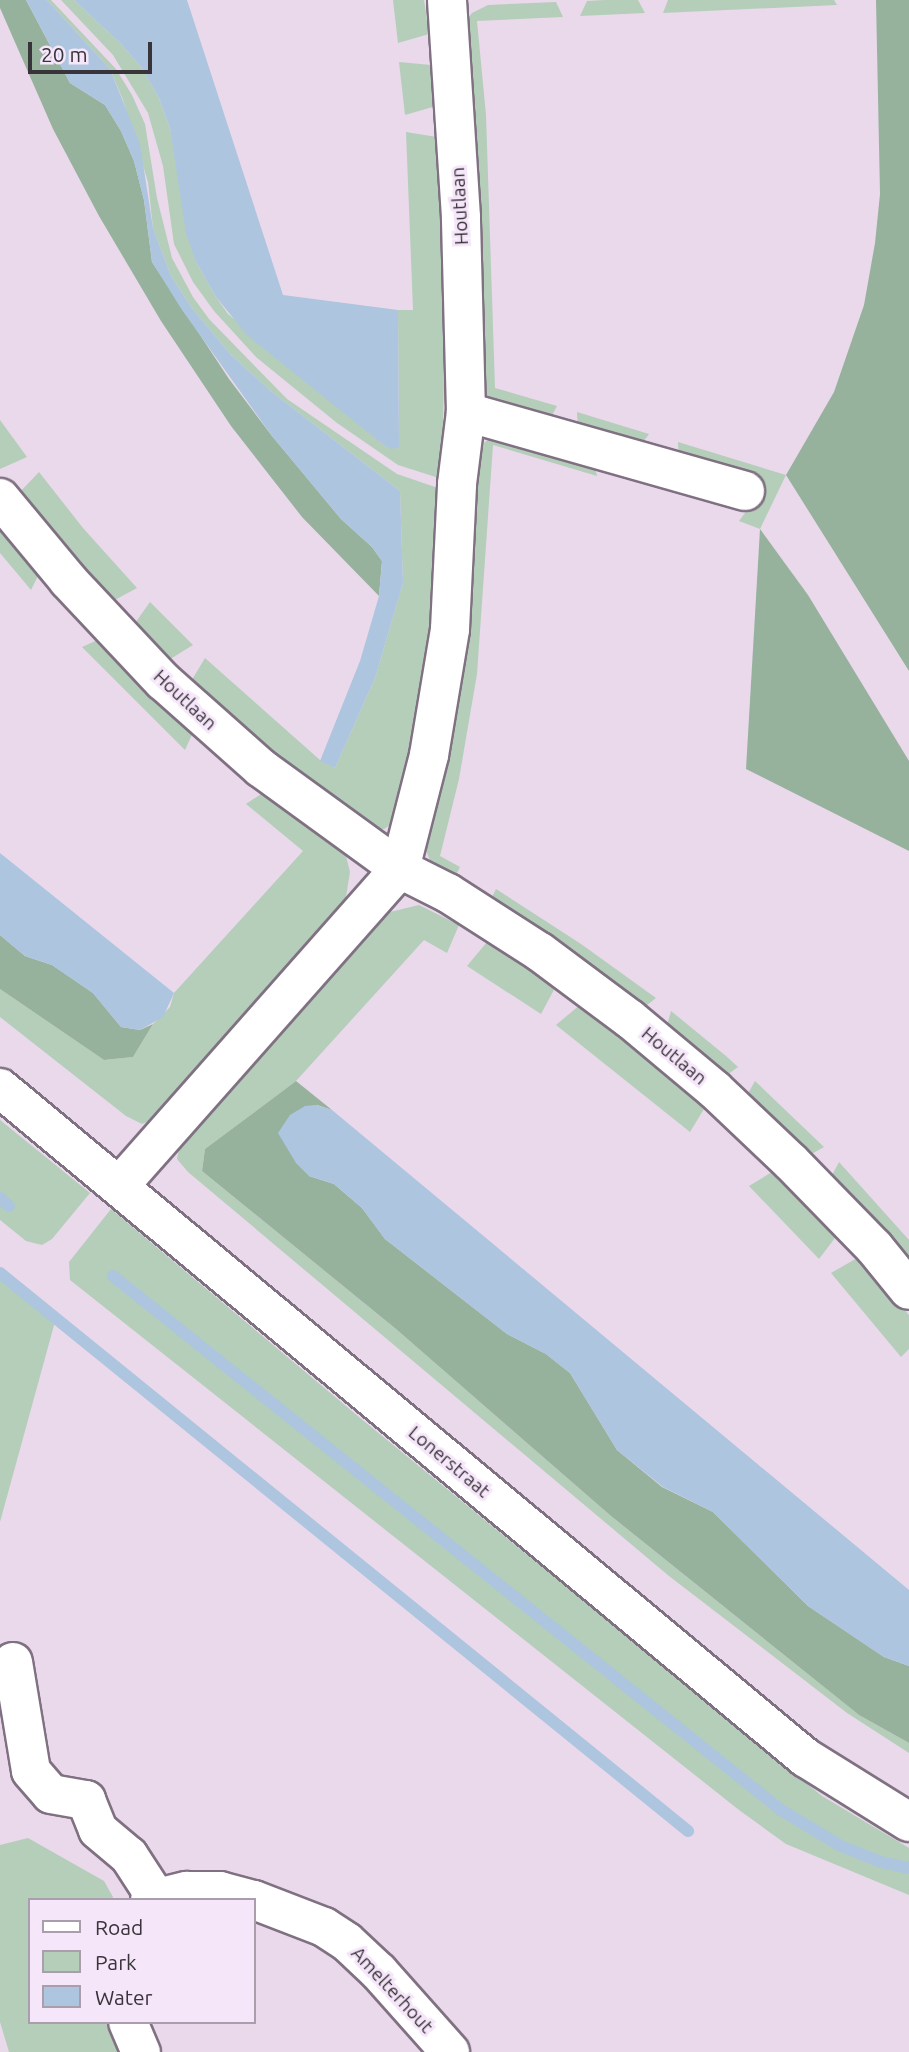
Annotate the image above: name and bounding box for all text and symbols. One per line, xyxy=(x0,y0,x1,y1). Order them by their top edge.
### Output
scale bar xyxy=(32,28,156,72)
text: 20 m xyxy=(41,42,88,66)
street label: Houtlaan xyxy=(447,166,473,246)
street label: Houtlaan xyxy=(149,665,221,735)
street label: Houtlaan xyxy=(637,1022,711,1090)
street label: Lonerstraat xyxy=(404,1421,494,1503)
legend xyxy=(28,1898,256,2024)
text: Road xyxy=(95,1915,143,1939)
street label: Amelterhout xyxy=(346,1942,438,2038)
text: Park xyxy=(95,1950,137,1974)
text: Water xyxy=(95,1985,153,2009)

